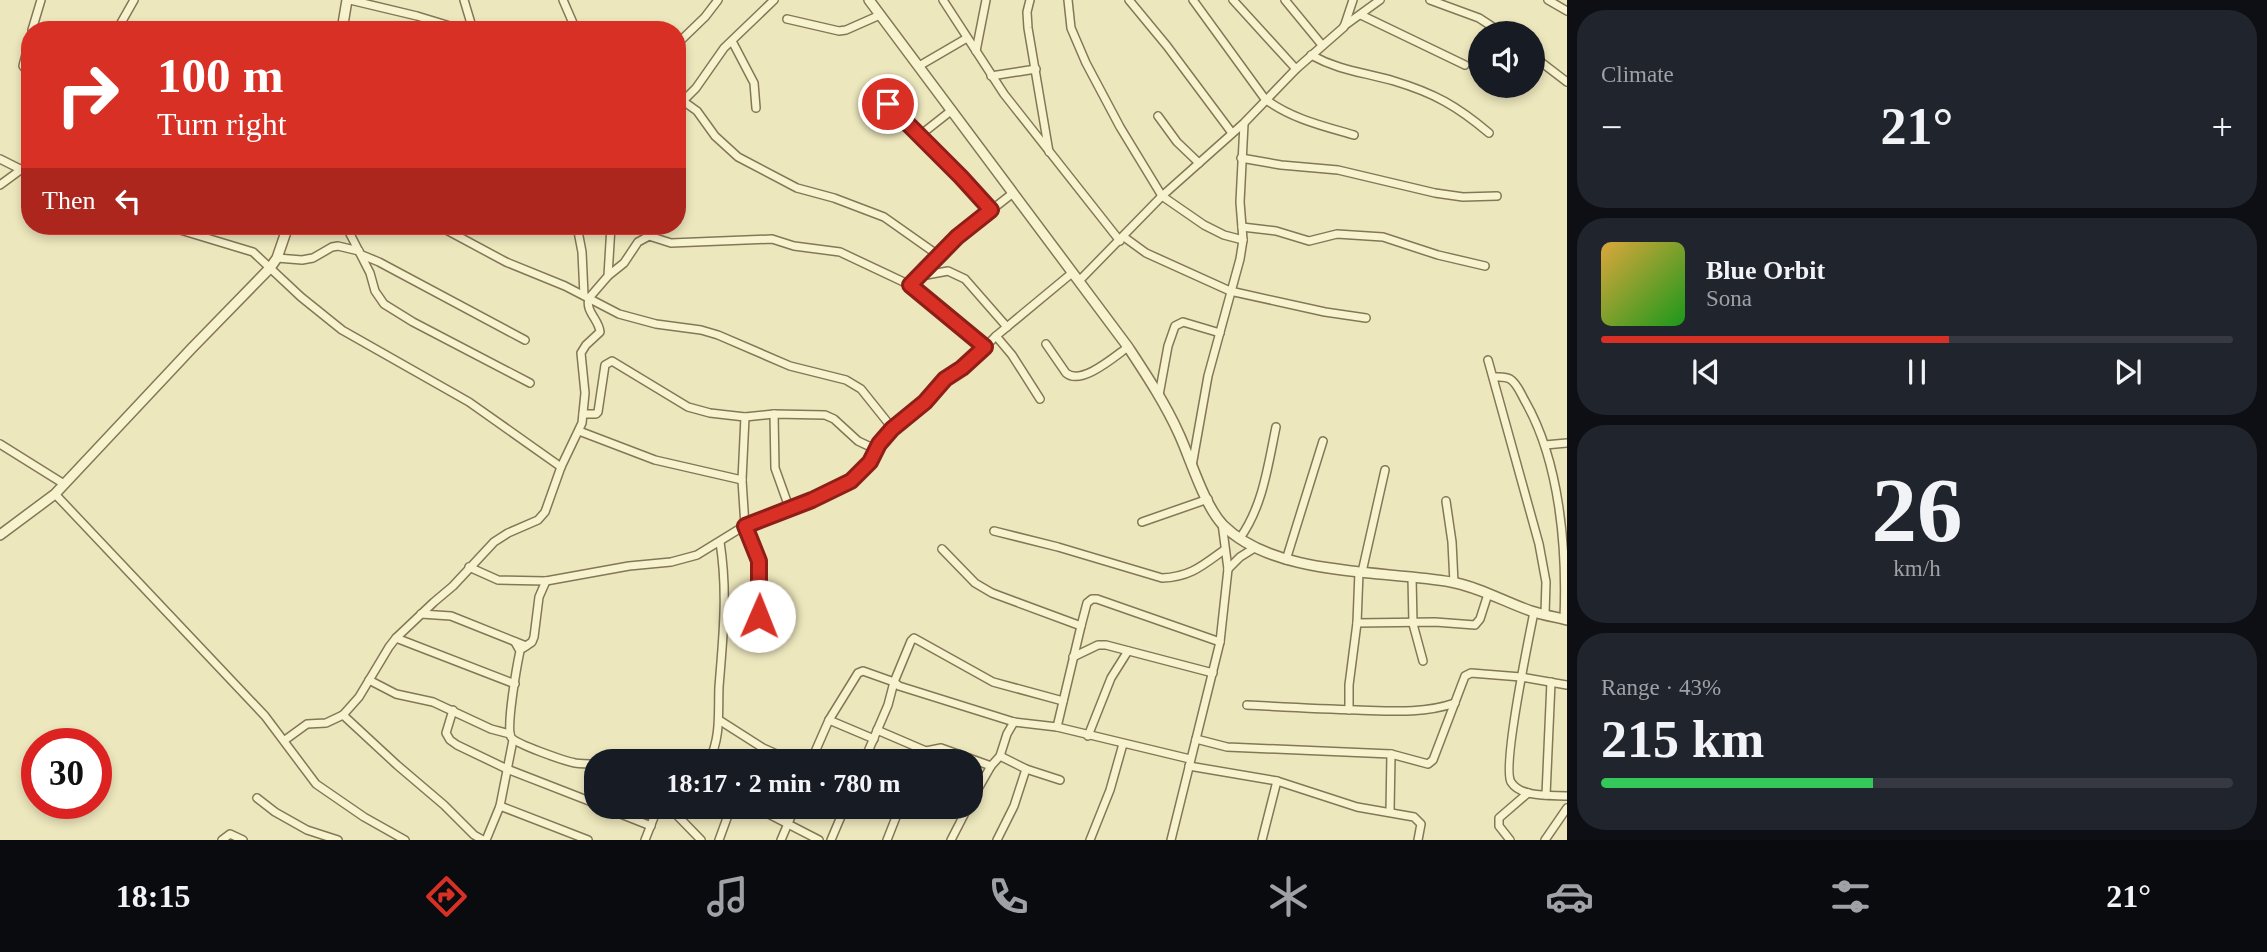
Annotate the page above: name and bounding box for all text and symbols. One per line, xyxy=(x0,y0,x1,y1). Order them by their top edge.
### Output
map controls xyxy=(1468,21,1545,98)
button: sound xyxy=(1468,21,1545,98)
text: 100 m xyxy=(157,48,284,103)
icon: right xyxy=(42,49,133,140)
text: Climate xyxy=(1601,62,1674,87)
pin xyxy=(858,74,918,134)
icon: arrive xyxy=(869,85,907,123)
text: 21° xyxy=(1881,98,1953,155)
text: Turn right xyxy=(157,106,287,142)
text: − xyxy=(1601,106,1622,148)
text: + xyxy=(2212,106,2233,148)
icon: left xyxy=(109,182,147,220)
text: Then xyxy=(42,186,95,215)
text: Blue Orbit xyxy=(1706,256,1825,285)
text: Sona xyxy=(1706,286,1752,311)
icon: previous xyxy=(1687,353,1725,391)
icon: pause xyxy=(1898,353,1936,391)
icon: next xyxy=(2109,353,2147,391)
text: 26 xyxy=(1872,460,1963,561)
text: km/h xyxy=(1893,556,1941,581)
position arrow xyxy=(722,579,796,653)
text: Range · 43% xyxy=(1601,675,1721,700)
text: 215 km xyxy=(1601,711,1764,768)
speed limit sign: 30 xyxy=(21,728,112,819)
text: 18:17 · 2 min · 780 m xyxy=(667,769,901,798)
icon: directions xyxy=(422,872,471,921)
icon: music xyxy=(703,872,752,921)
icon: phone xyxy=(984,872,1033,921)
icon: climate xyxy=(1264,872,1313,921)
icon: car xyxy=(1545,872,1594,921)
icon: filters xyxy=(1826,872,1875,921)
text: 18:15 xyxy=(116,878,191,914)
text: 21° xyxy=(2106,878,2151,914)

